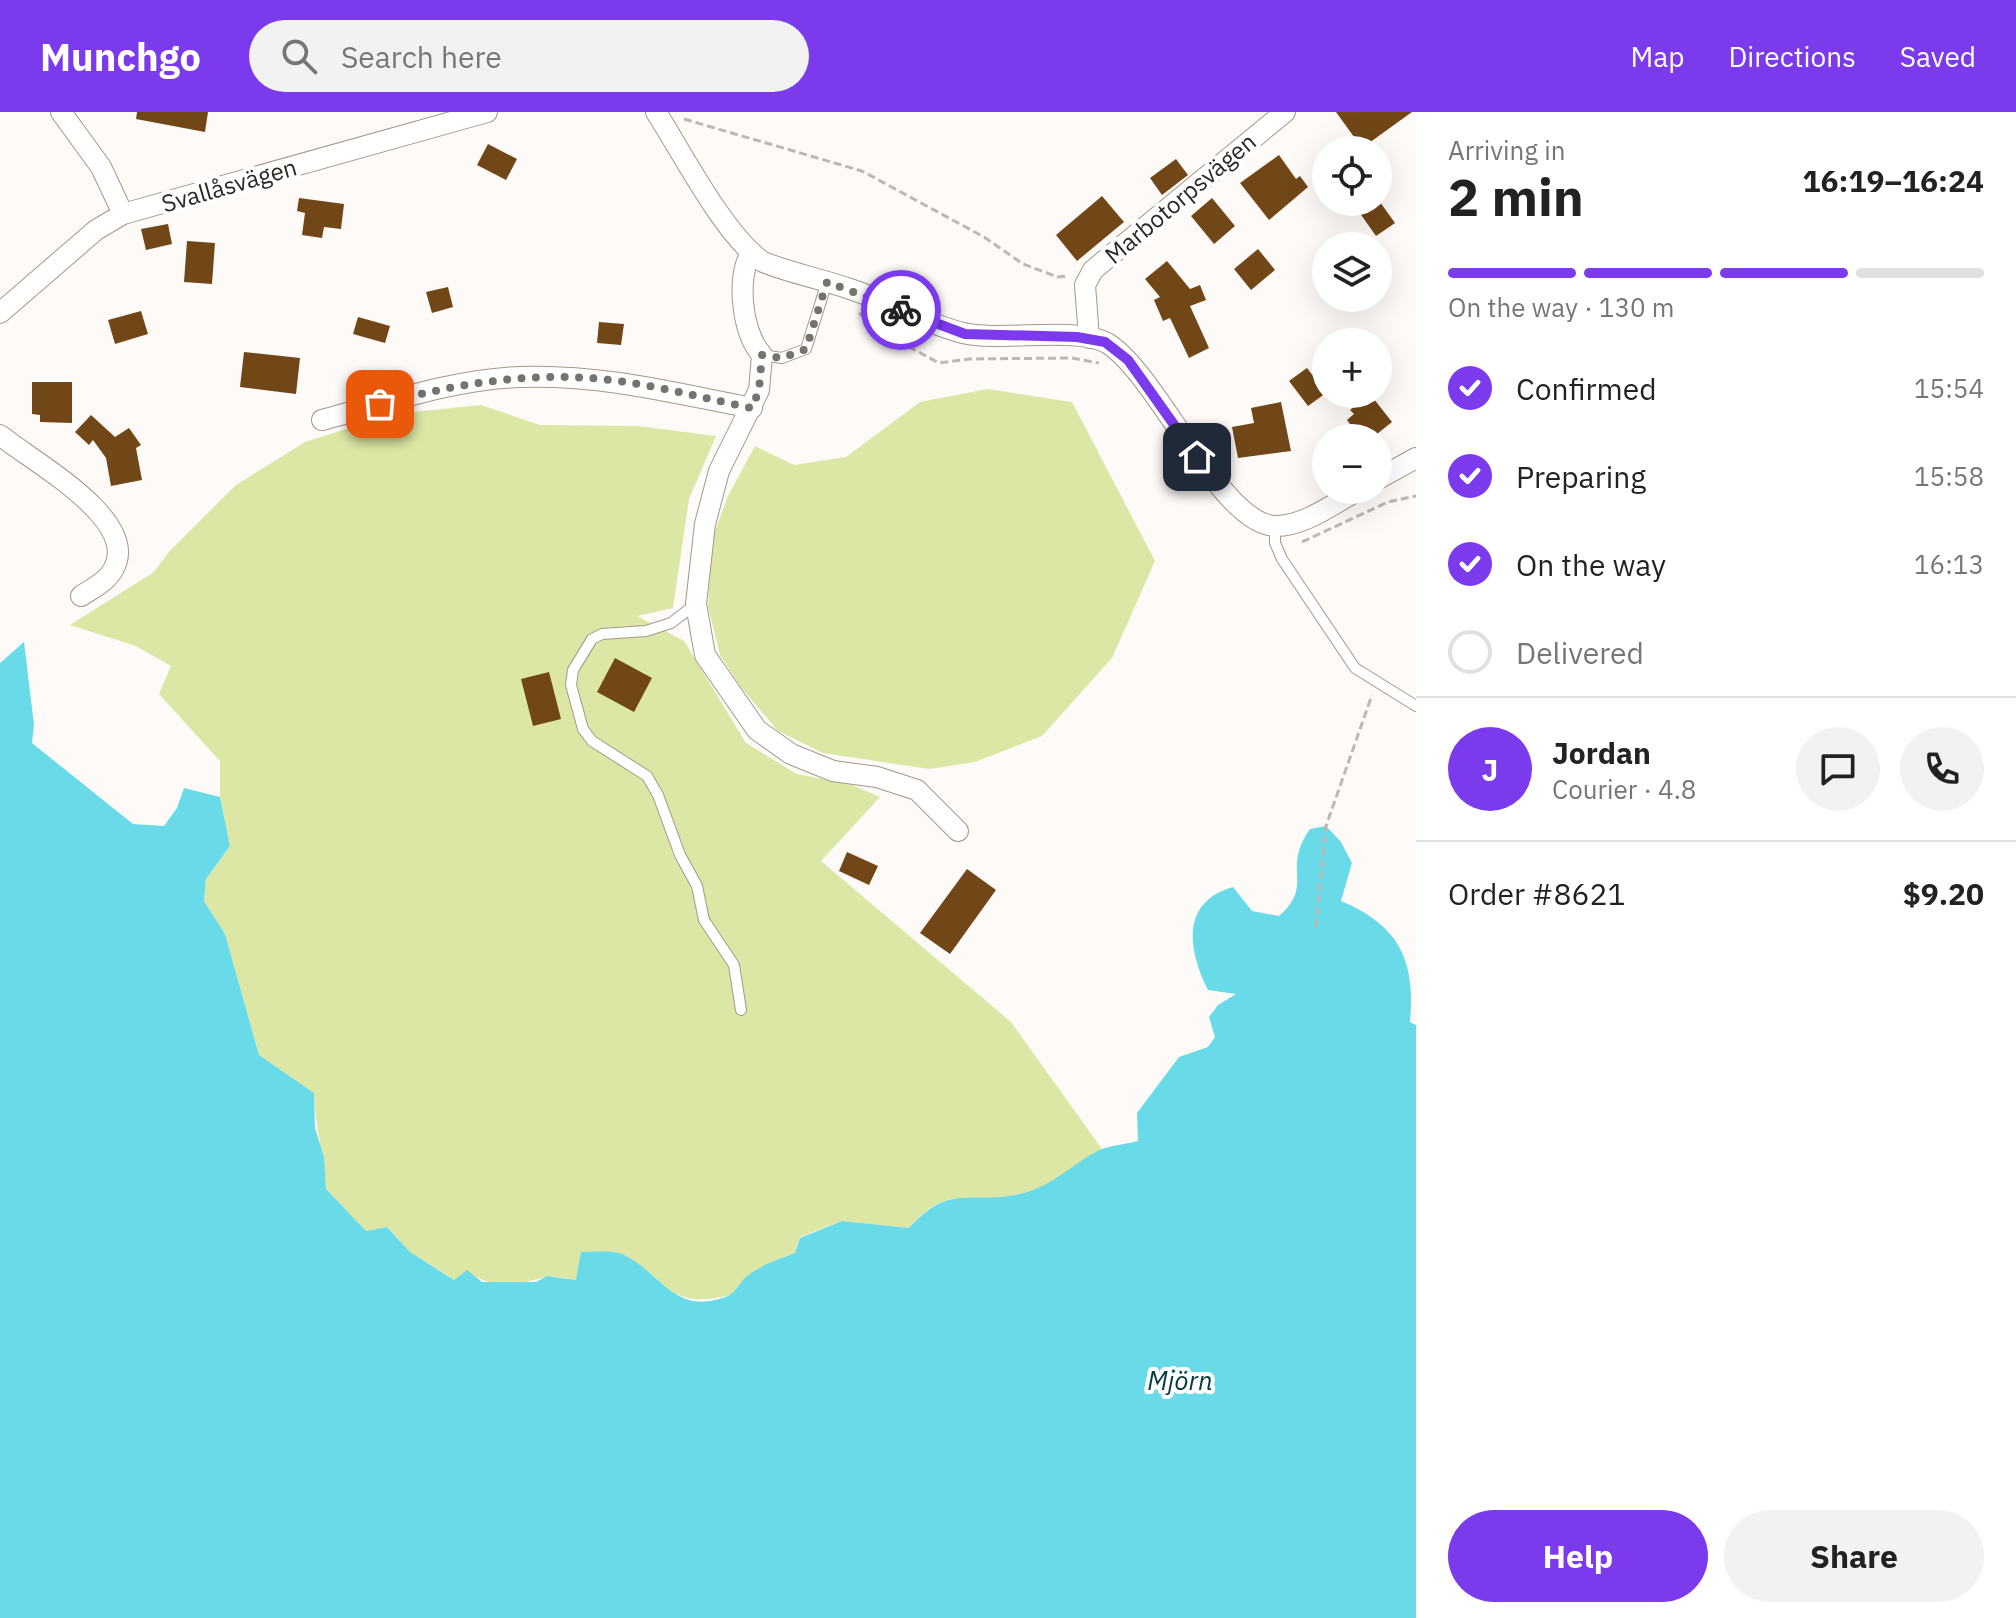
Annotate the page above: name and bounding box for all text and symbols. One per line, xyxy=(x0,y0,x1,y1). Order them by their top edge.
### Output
search box xyxy=(249,20,809,92)
text: Munchgo xyxy=(40,32,201,81)
icon: search xyxy=(277,34,321,78)
text: Search here xyxy=(341,37,502,76)
text: Map xyxy=(1630,38,1684,75)
text: Directions xyxy=(1728,38,1856,75)
text: Saved xyxy=(1900,38,1976,75)
street label: Marbotorpsvägen xyxy=(1098,125,1262,271)
text: Arriving in xyxy=(1448,133,1565,167)
map controls xyxy=(1312,136,1392,504)
button: locate xyxy=(1312,136,1392,216)
street label: Svallåsvägen xyxy=(158,150,300,220)
text: 16:19–16:24 xyxy=(1803,161,1984,200)
text: 2 min xyxy=(1448,163,1584,230)
button: layers xyxy=(1312,232,1392,312)
courier xyxy=(861,270,941,350)
icon: bike xyxy=(879,288,923,332)
text: On the way · 130 m xyxy=(1448,290,1674,324)
button: + xyxy=(1312,328,1392,408)
icon: check xyxy=(1448,366,1492,410)
text: Confirmed xyxy=(1516,369,1657,408)
pin xyxy=(346,370,414,438)
text: 15:54 xyxy=(1914,371,1984,405)
icon: bag xyxy=(358,382,402,426)
pin xyxy=(1163,423,1231,491)
button: − xyxy=(1312,424,1392,504)
icon: home xyxy=(1175,435,1219,479)
icon: check xyxy=(1448,454,1492,498)
text: Preparing xyxy=(1516,457,1646,496)
text: 15:58 xyxy=(1914,459,1984,493)
icon: check xyxy=(1448,542,1492,586)
text: On the way xyxy=(1516,545,1666,584)
text: 16:13 xyxy=(1914,547,1984,581)
text: Delivered xyxy=(1516,633,1644,672)
button: chat xyxy=(1796,727,1880,811)
button: phone xyxy=(1900,727,1984,811)
text: Jordan xyxy=(1552,733,1651,772)
text: J xyxy=(1482,750,1498,789)
text: Courier · 4.8 xyxy=(1552,772,1696,806)
text: Order #8621 xyxy=(1448,874,1625,913)
text: $9.20 xyxy=(1903,874,1984,913)
water label: Mjörn xyxy=(1147,1363,1213,1397)
button: Help xyxy=(1448,1510,1708,1602)
button: Share xyxy=(1724,1510,1984,1602)

